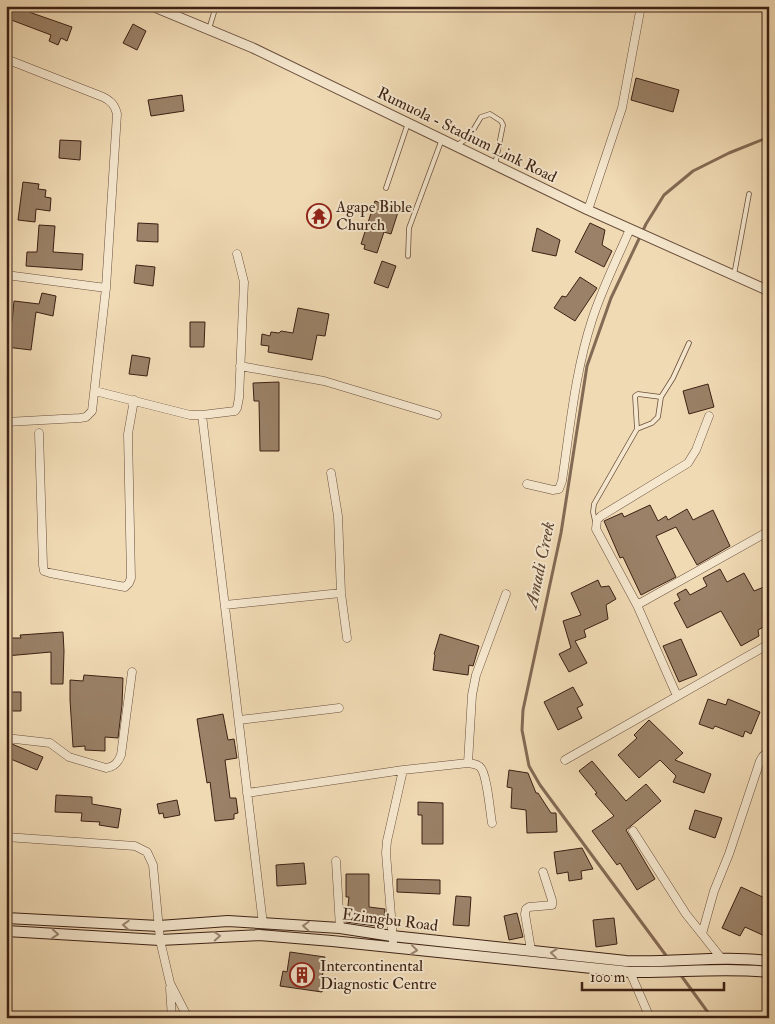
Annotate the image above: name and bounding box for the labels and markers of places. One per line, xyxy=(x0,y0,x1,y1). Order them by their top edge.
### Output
place label: Agape Bible Church xyxy=(335,197,412,235)
temple icon: Agape Bible Church xyxy=(306,203,332,229)
place label: Intercontinental Diagnostic Centre xyxy=(320,956,437,994)
building icon: Intercontinental Diagnostic Centre xyxy=(289,962,315,988)

